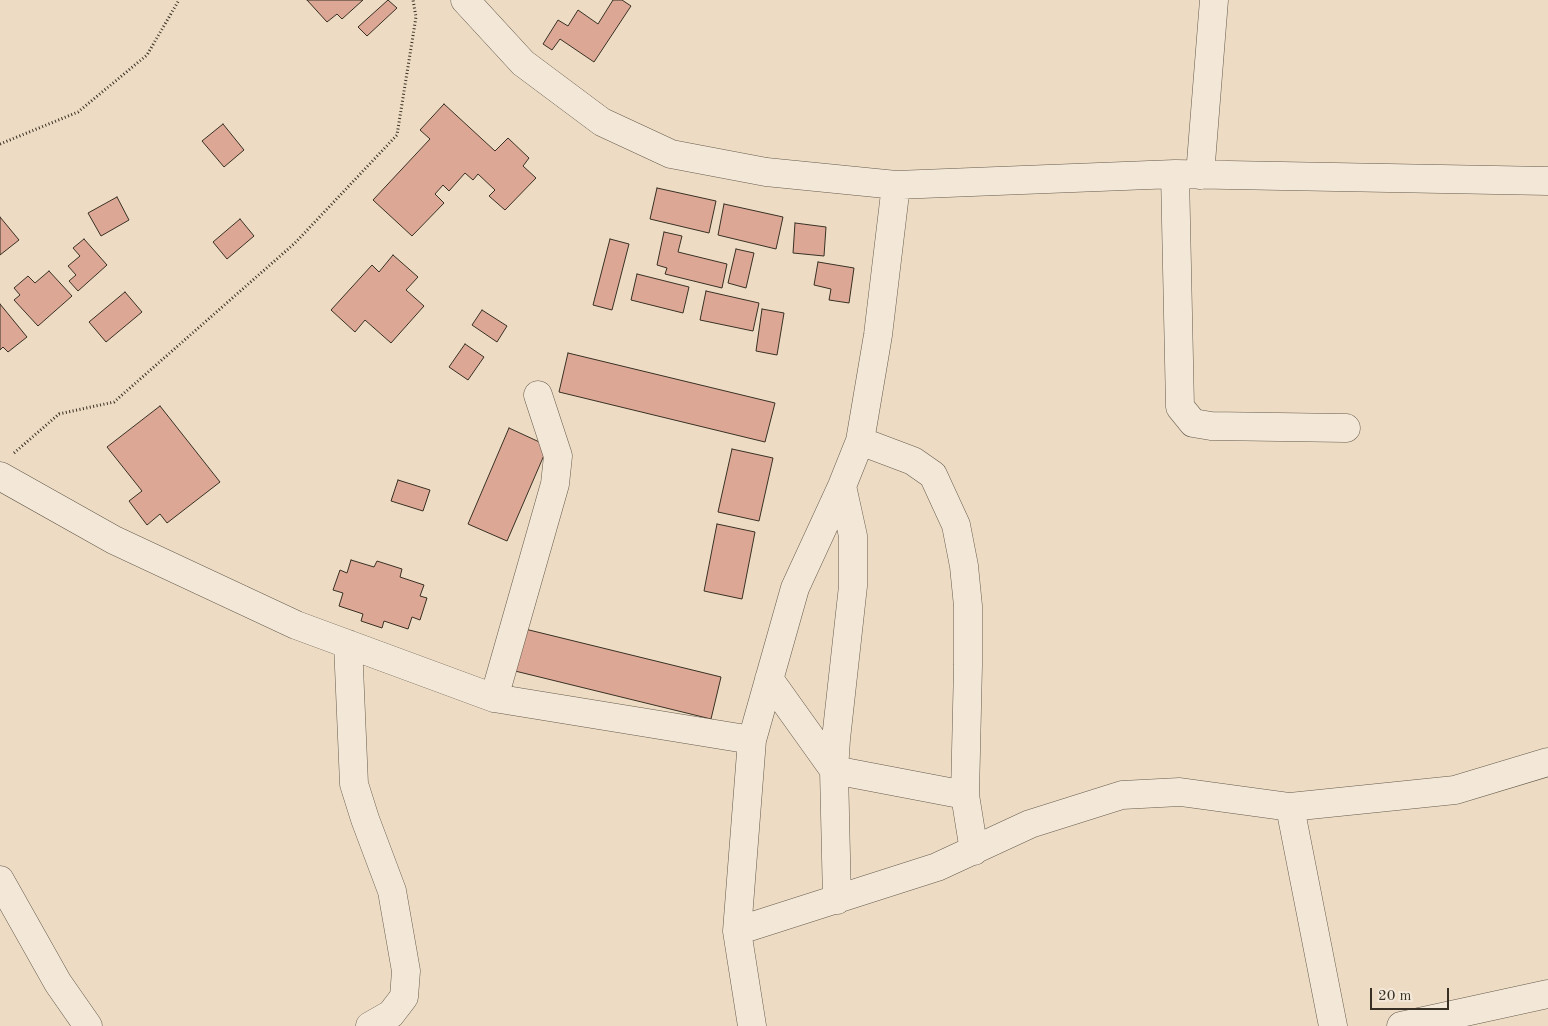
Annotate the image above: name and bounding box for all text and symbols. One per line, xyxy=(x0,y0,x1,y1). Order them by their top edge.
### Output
scale bar xyxy=(1373,978,1452,1010)
text: 20 m xyxy=(1378,989,1412,1004)

